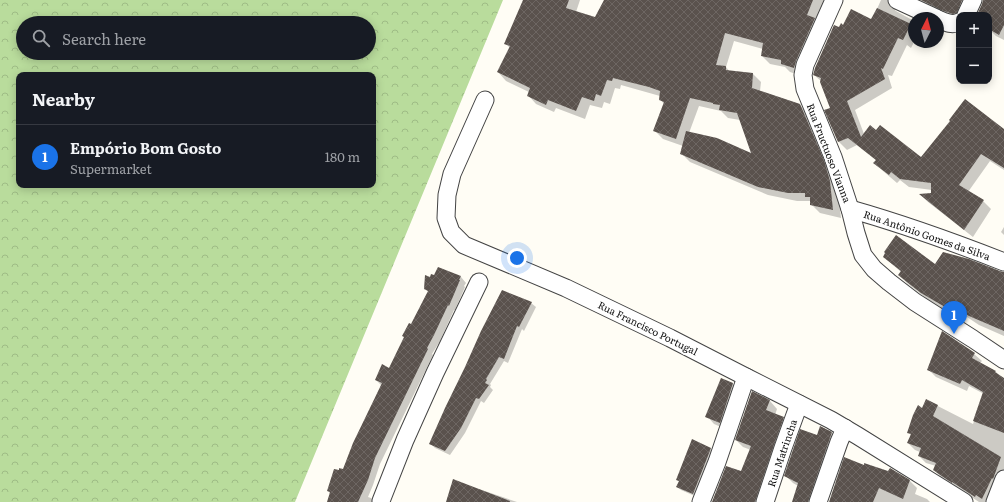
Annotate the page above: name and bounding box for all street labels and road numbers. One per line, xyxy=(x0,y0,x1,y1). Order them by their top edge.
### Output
street label: Rua Fructuoso Vianna xyxy=(804,101,856,205)
street label: Rua Antônio Gomes da Silva xyxy=(862,206,993,263)
street label: Rua Francisco Portugal xyxy=(596,297,701,359)
street label: Rua Matrincha xyxy=(763,416,800,489)

